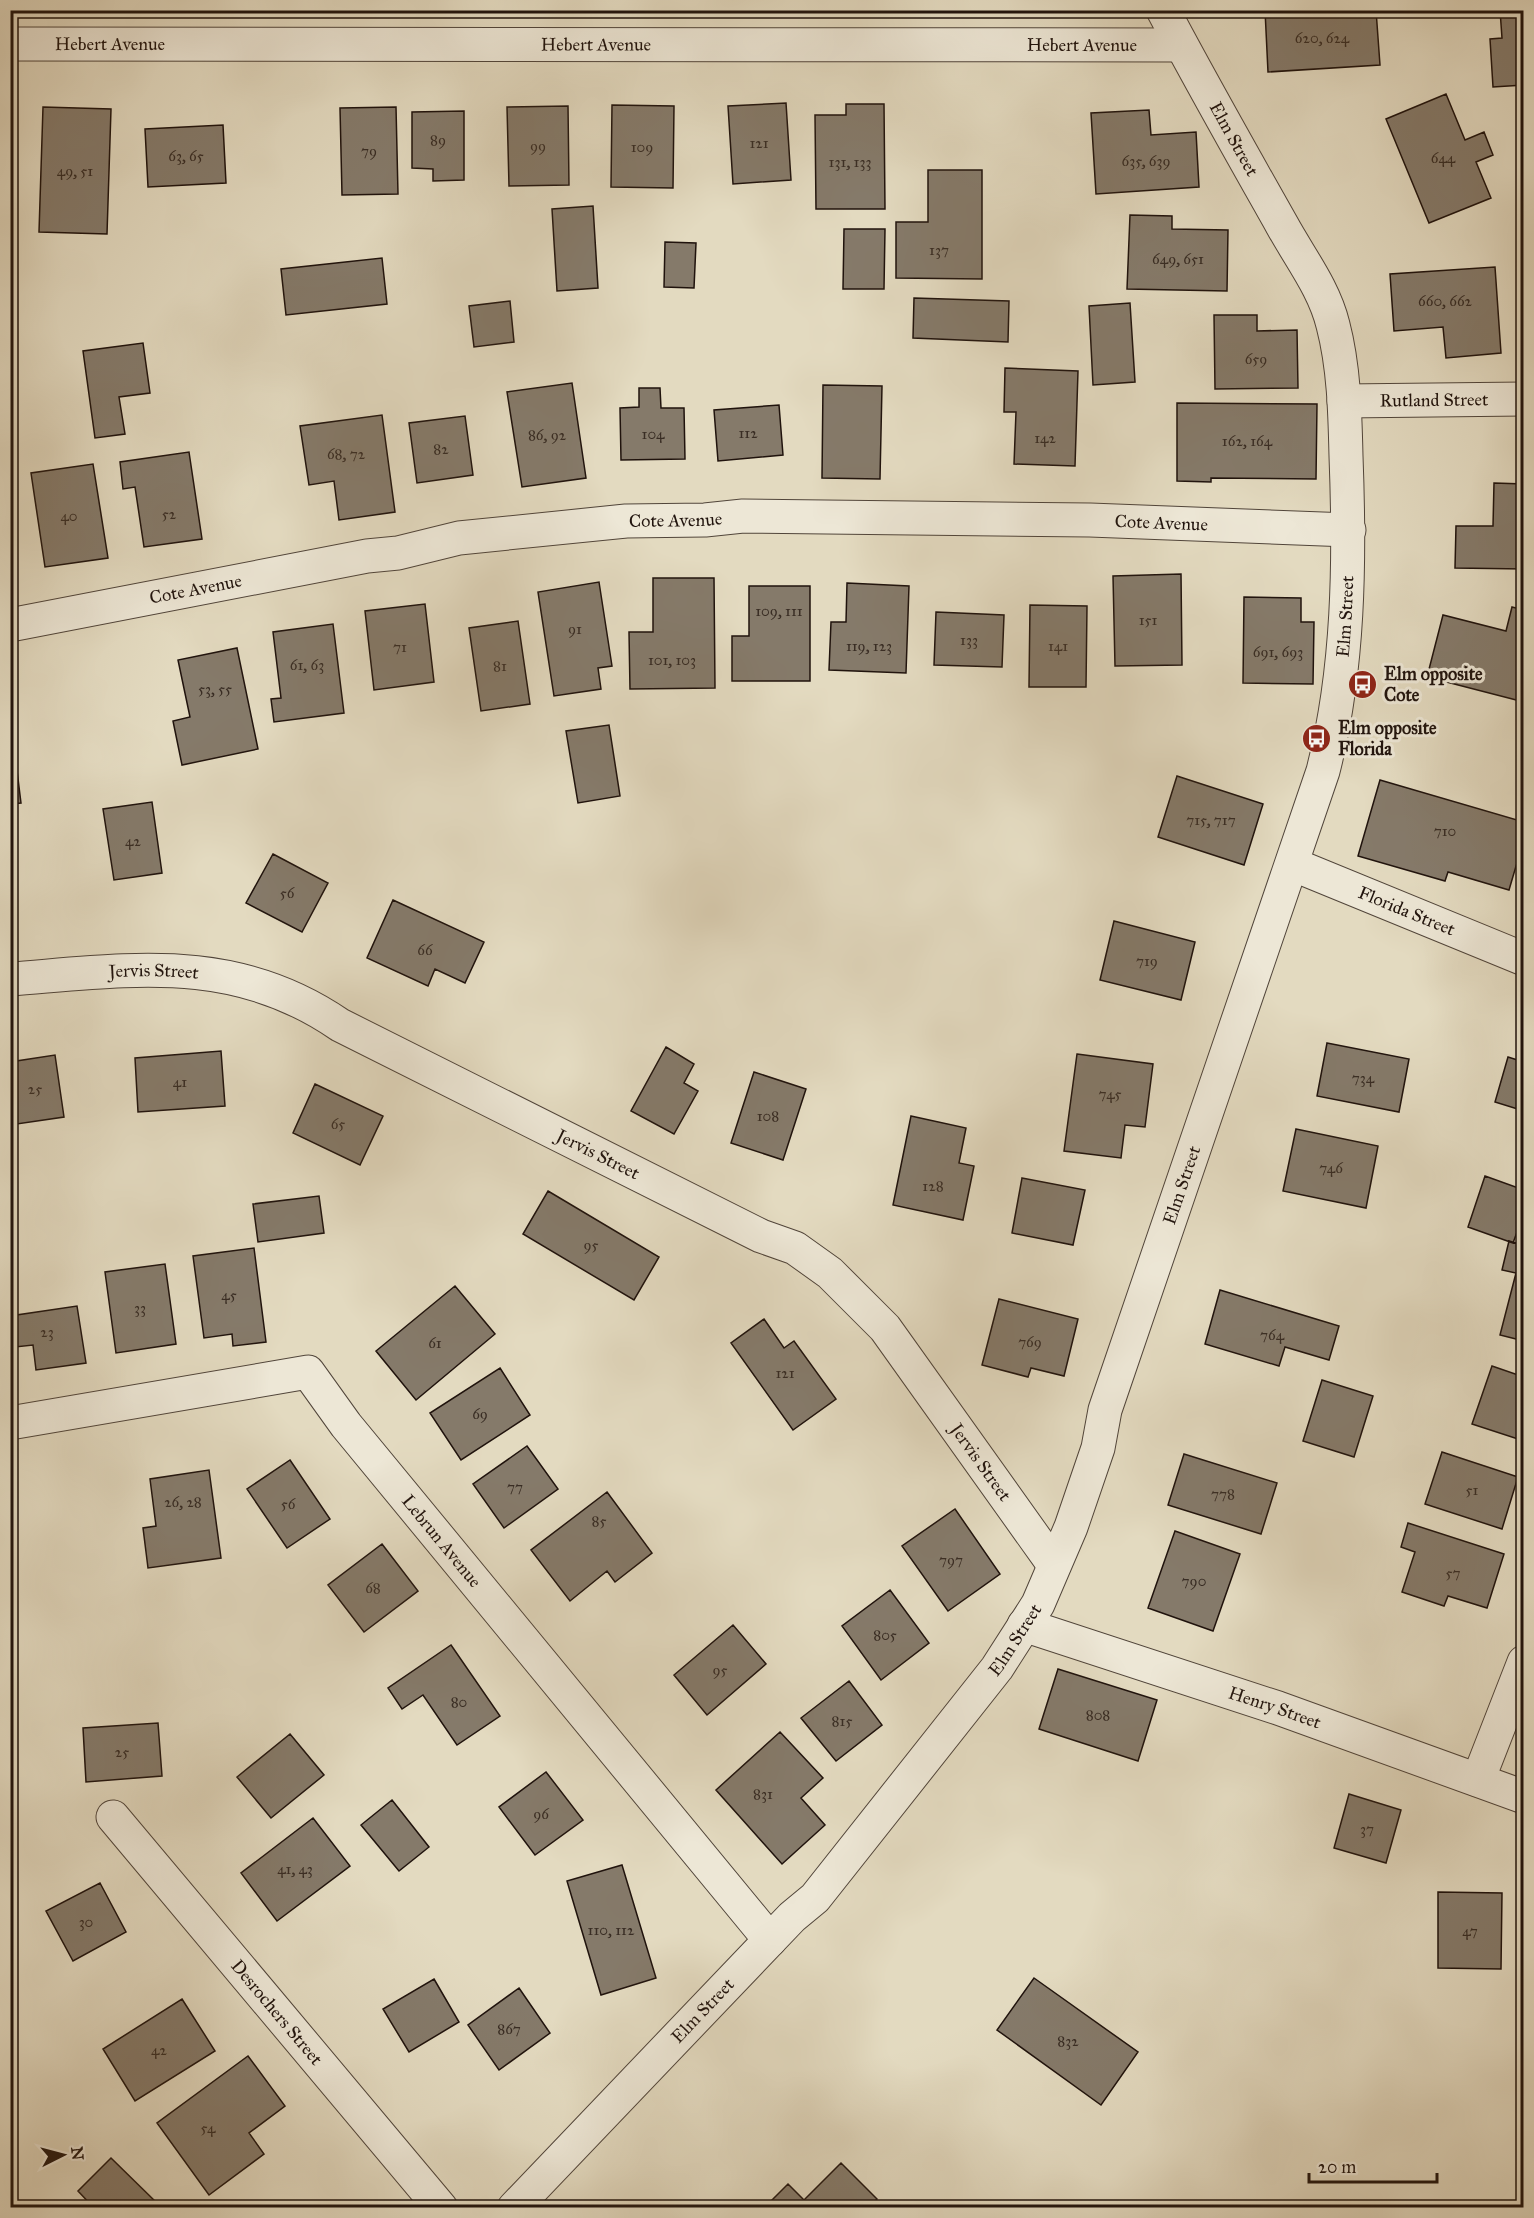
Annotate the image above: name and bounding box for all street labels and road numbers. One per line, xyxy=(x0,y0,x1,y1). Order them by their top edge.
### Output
street label: Hebert Avenue xyxy=(55,33,165,55)
street label: Hebert Avenue xyxy=(541,33,651,56)
street label: Hebert Avenue xyxy=(1027,34,1137,56)
street label: Elm Street xyxy=(1205,98,1264,181)
street label: Rutland Street xyxy=(1380,388,1489,412)
street label: Cote Avenue xyxy=(629,507,723,532)
street label: Cote Avenue xyxy=(1114,510,1208,536)
street label: Cote Avenue xyxy=(148,569,243,609)
street label: Elm Street xyxy=(1332,575,1358,658)
street label: Florida Street xyxy=(1355,881,1459,941)
street label: Jervis Street xyxy=(106,959,201,984)
street label: Jervis Street xyxy=(551,1123,644,1185)
street label: Elm Street xyxy=(1158,1142,1205,1227)
street label: Jervis Street xyxy=(944,1418,1016,1506)
street label: Lebrun Avenue xyxy=(397,1490,486,1592)
street label: Elm Street xyxy=(984,1599,1047,1681)
street label: Henry Street xyxy=(1226,1682,1325,1734)
street label: Desrochers Street xyxy=(226,1955,328,2070)
street label: Elm Street xyxy=(666,1973,739,2048)

